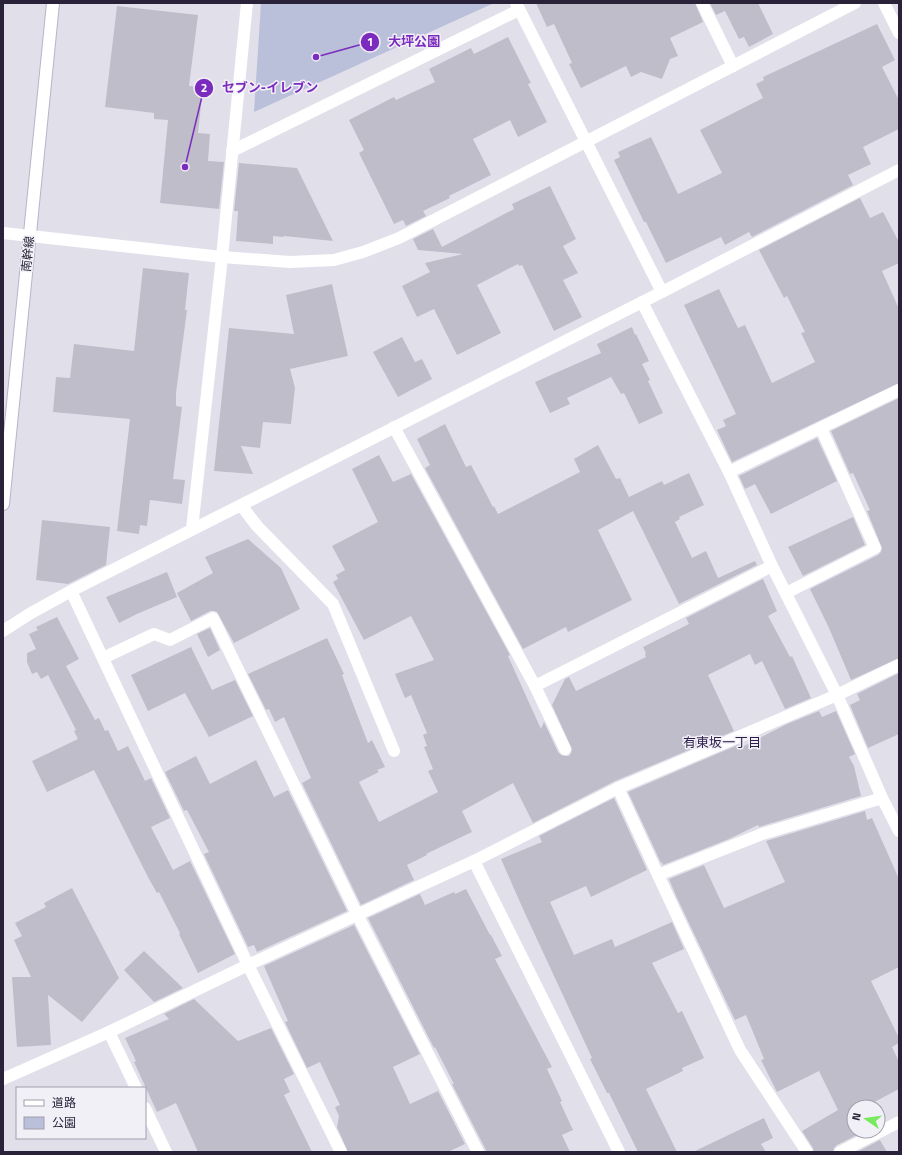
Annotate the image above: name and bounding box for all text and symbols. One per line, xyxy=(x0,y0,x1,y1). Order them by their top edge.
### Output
callout: 大坪公園 xyxy=(360,29,448,54)
text: 大坪公園 xyxy=(388,31,440,51)
text: 1 xyxy=(367,32,373,51)
callout: セブン-イレブン xyxy=(194,75,327,100)
text: セブン-イレブン xyxy=(222,77,318,97)
text: 2 xyxy=(201,78,207,97)
street label: 南幹線 xyxy=(16,235,39,273)
district label: 有東坂一丁目 xyxy=(683,732,761,752)
legend xyxy=(16,1087,146,1139)
text: 道路 xyxy=(52,1093,76,1112)
north arrow xyxy=(846,1099,886,1139)
text: N xyxy=(848,1111,865,1122)
text: 公園 xyxy=(52,1113,76,1132)

